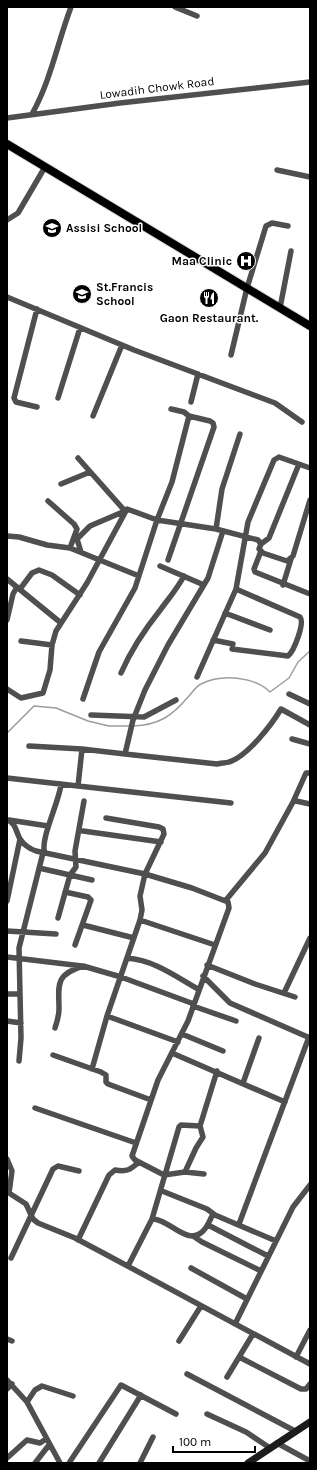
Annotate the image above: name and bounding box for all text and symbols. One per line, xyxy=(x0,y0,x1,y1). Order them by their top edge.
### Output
street label: Lowadih Chowk Road xyxy=(99,74,215,102)
school or university icon: Assisi School xyxy=(41,217,63,239)
place label: Assisi School xyxy=(66,221,142,235)
hospital icon: Maa Clinic xyxy=(235,250,257,272)
place label: Maa Clinic xyxy=(171,254,232,268)
place label: St.Francis School xyxy=(96,280,153,308)
school or university icon: St.Francis School xyxy=(71,283,93,305)
restaurant icon: Gaon Restaurant. xyxy=(198,287,220,309)
place label: Gaon Restaurant. xyxy=(160,311,259,325)
scale bar xyxy=(173,1428,255,1454)
text: 100 m xyxy=(179,1435,211,1449)

